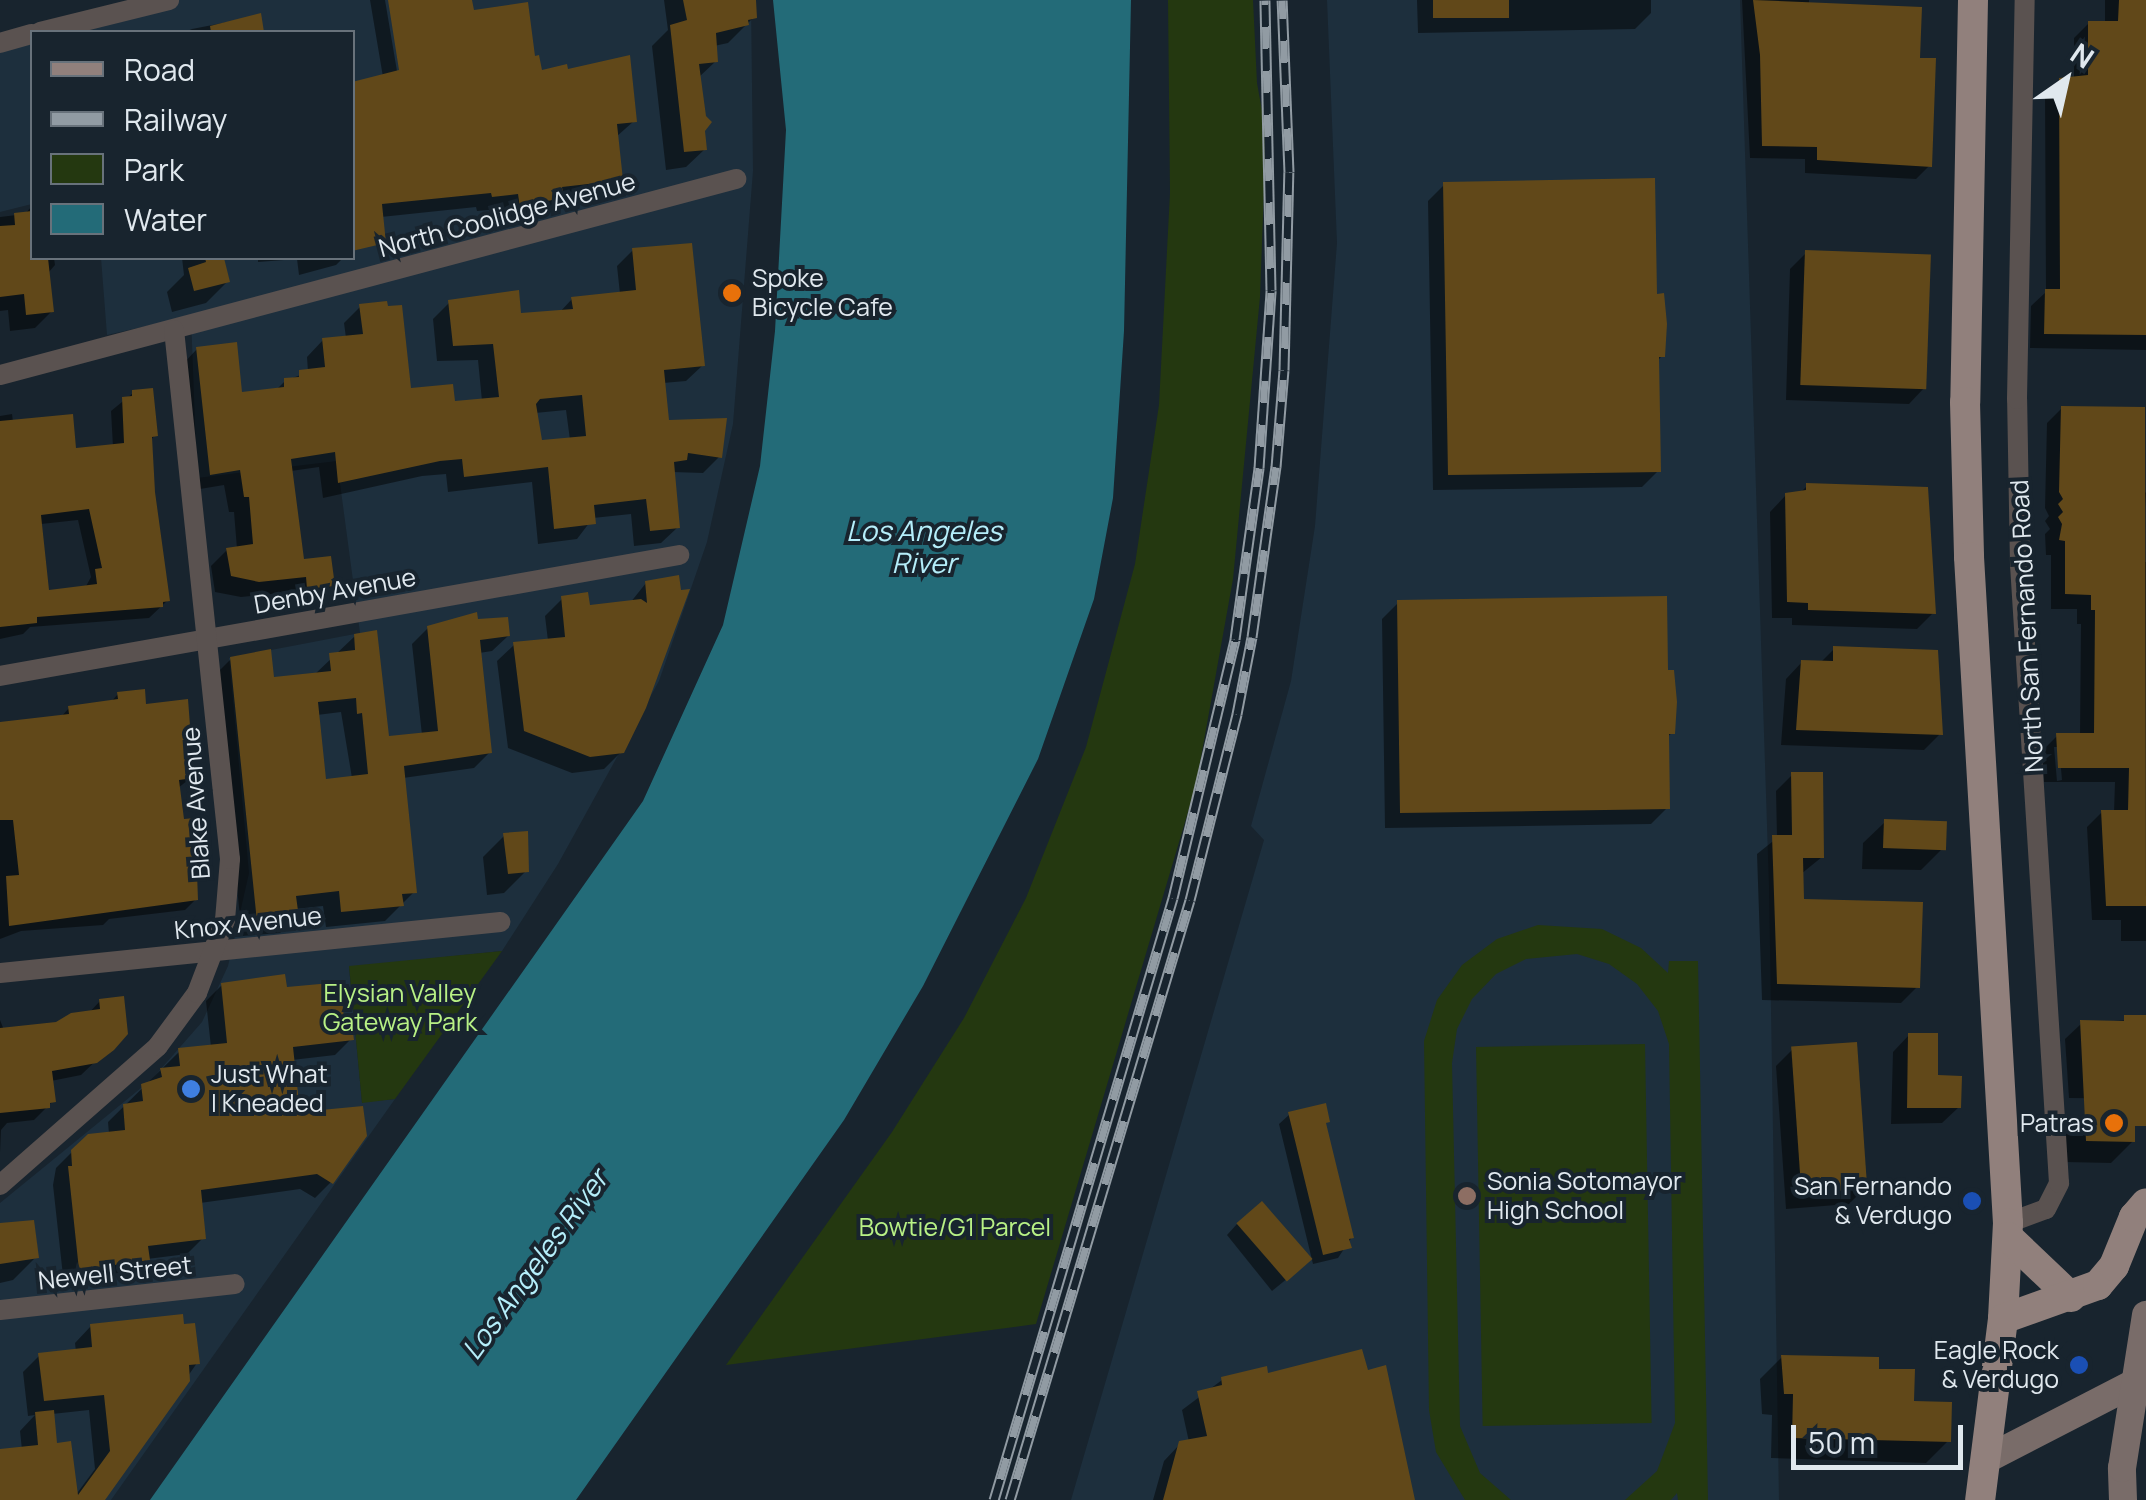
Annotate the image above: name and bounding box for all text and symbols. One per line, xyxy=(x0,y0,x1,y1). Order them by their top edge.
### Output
legend xyxy=(30,30,355,260)
north arrow xyxy=(2016,30,2116,130)
text: N xyxy=(2064,34,2102,76)
text: Road xyxy=(124,49,195,90)
text: Railway xyxy=(124,99,227,140)
text: Park xyxy=(124,149,184,190)
street label: North Coolidge Avenue xyxy=(375,166,639,264)
text: Water xyxy=(124,199,207,240)
place label: Spoke Bicycle Cafe xyxy=(752,264,893,323)
marker: Spoke Bicycle Cafe xyxy=(721,282,743,304)
street label: North San Fernando Road xyxy=(2004,479,2050,773)
water label: Los Angeles River xyxy=(846,513,1002,579)
street label: Denby Avenue xyxy=(252,562,418,620)
street label: Blake Avenue xyxy=(176,726,216,880)
street label: Knox Avenue xyxy=(173,900,323,946)
park label: Elysian Valley Gateway Park xyxy=(323,979,477,1038)
place label: Just What I Kneaded xyxy=(211,1060,328,1119)
marker: Just What I Kneaded xyxy=(180,1078,202,1100)
place label: Patras xyxy=(2020,1108,2094,1138)
marker: Patras xyxy=(2103,1112,2125,1134)
water label: Los Angeles River xyxy=(454,1163,614,1365)
place label: Sonia Sotomayor High School xyxy=(1487,1167,1682,1226)
place label: San Fernando & Verdugo xyxy=(1794,1172,1952,1231)
marker: Sonia Sotomayor High School xyxy=(1456,1185,1478,1207)
marker: San Fernando & Verdugo xyxy=(1961,1190,1983,1212)
park label: Bowtie/G1 Parcel xyxy=(859,1212,1051,1242)
street label: Newell Street xyxy=(37,1250,193,1296)
place label: Eagle Rock & Verdugo xyxy=(1934,1336,2059,1395)
marker: Eagle Rock & Verdugo xyxy=(2068,1354,2090,1376)
scale bar xyxy=(1796,1405,1968,1467)
text: 50 m xyxy=(1808,1422,1875,1463)

